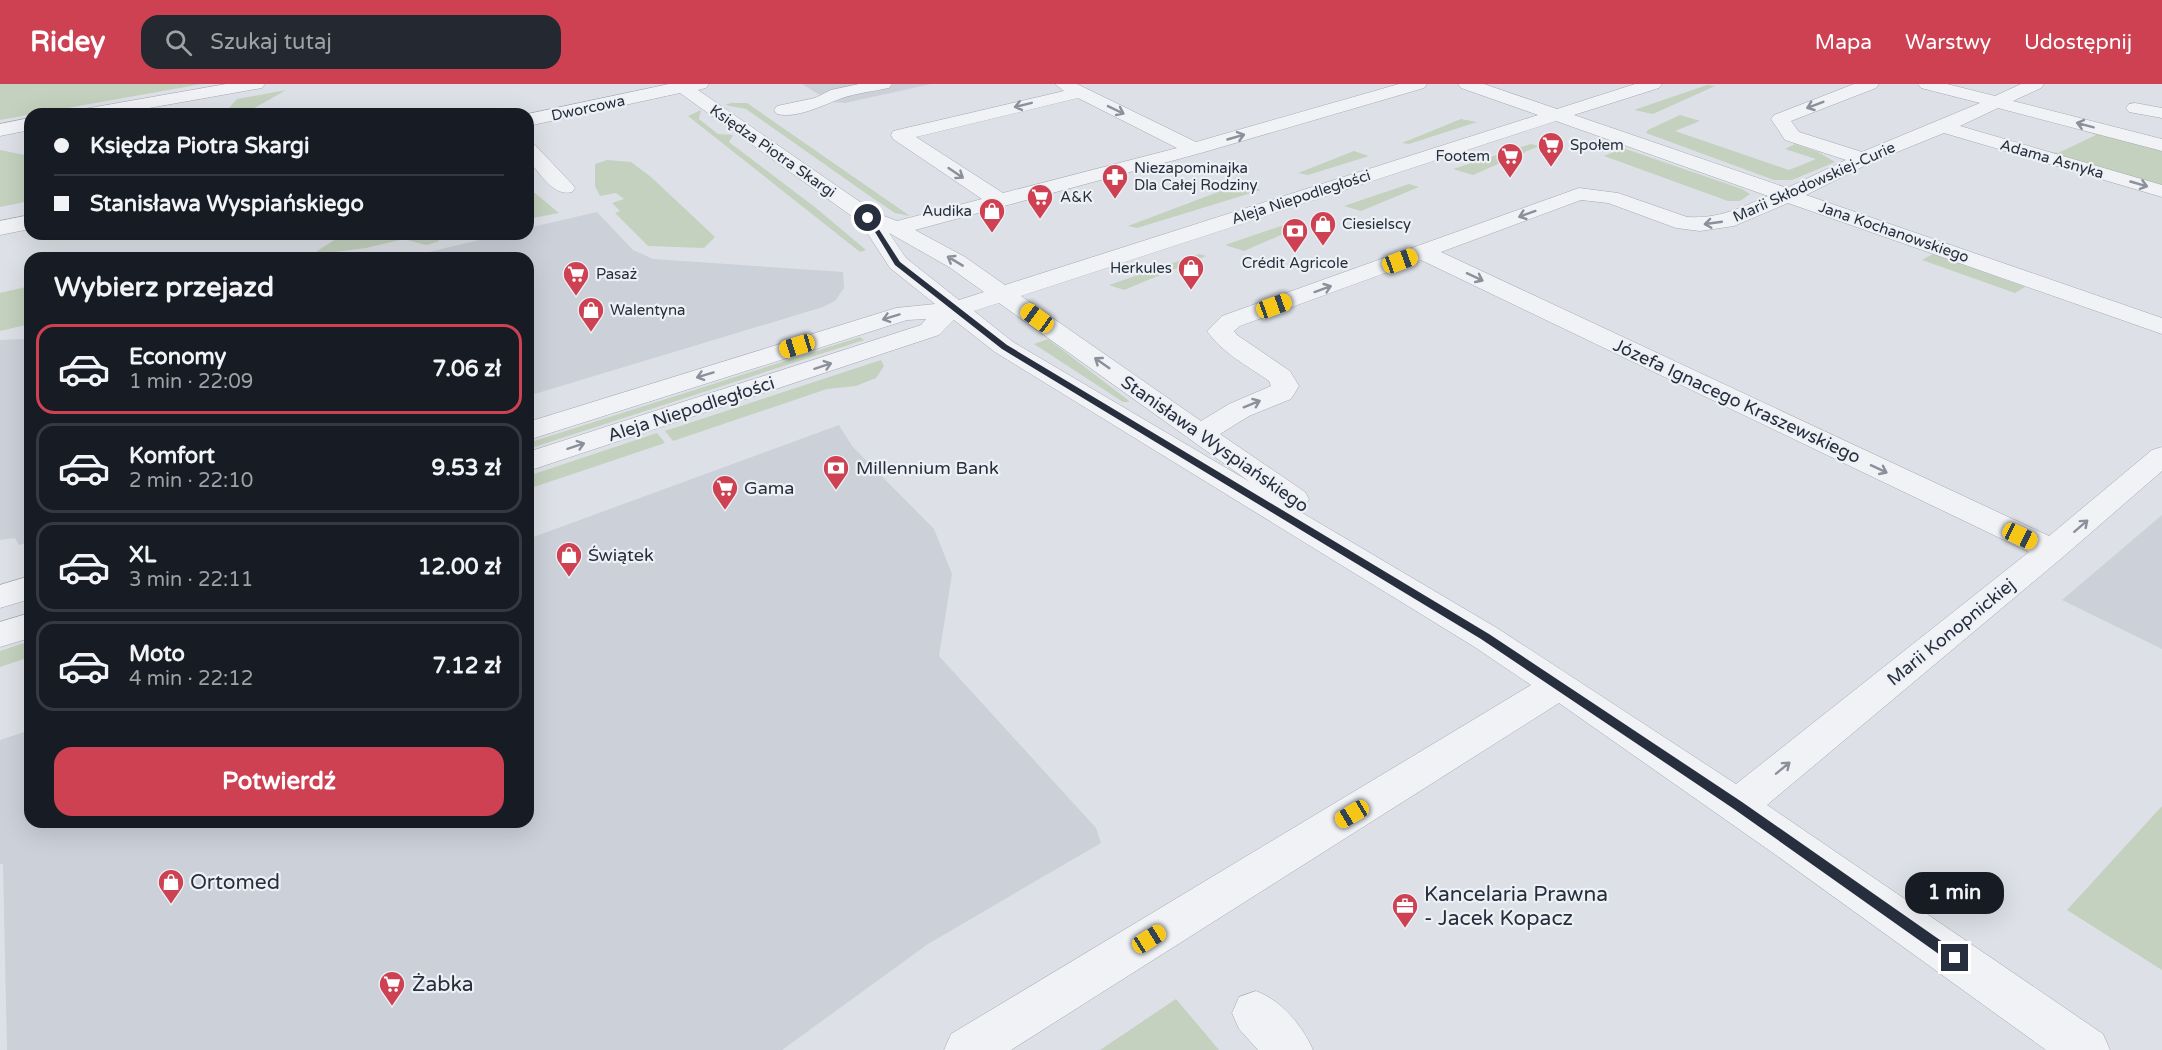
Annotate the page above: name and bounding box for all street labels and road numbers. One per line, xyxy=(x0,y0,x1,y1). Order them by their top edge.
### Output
street label: Dworcowa xyxy=(550,91,626,125)
street label: Księdza Piotra Skargi xyxy=(707,101,839,201)
street label: Adama Asnyka xyxy=(1998,136,2106,182)
street label: Marii Skłodowskiej-Curie xyxy=(1730,138,1898,226)
street label: Aleja Niepodległości xyxy=(1229,166,1373,228)
street label: Jana Kochanowskiego xyxy=(1816,198,1972,266)
street label: Józefa Ignacego Kraszewskiego xyxy=(1610,334,1864,468)
street label: Stanisława Wyspiańskiego xyxy=(1117,371,1313,517)
street label: Aleja Niepodległości xyxy=(605,372,777,446)
street label: Marii Konopnickiej xyxy=(1883,574,2019,690)

